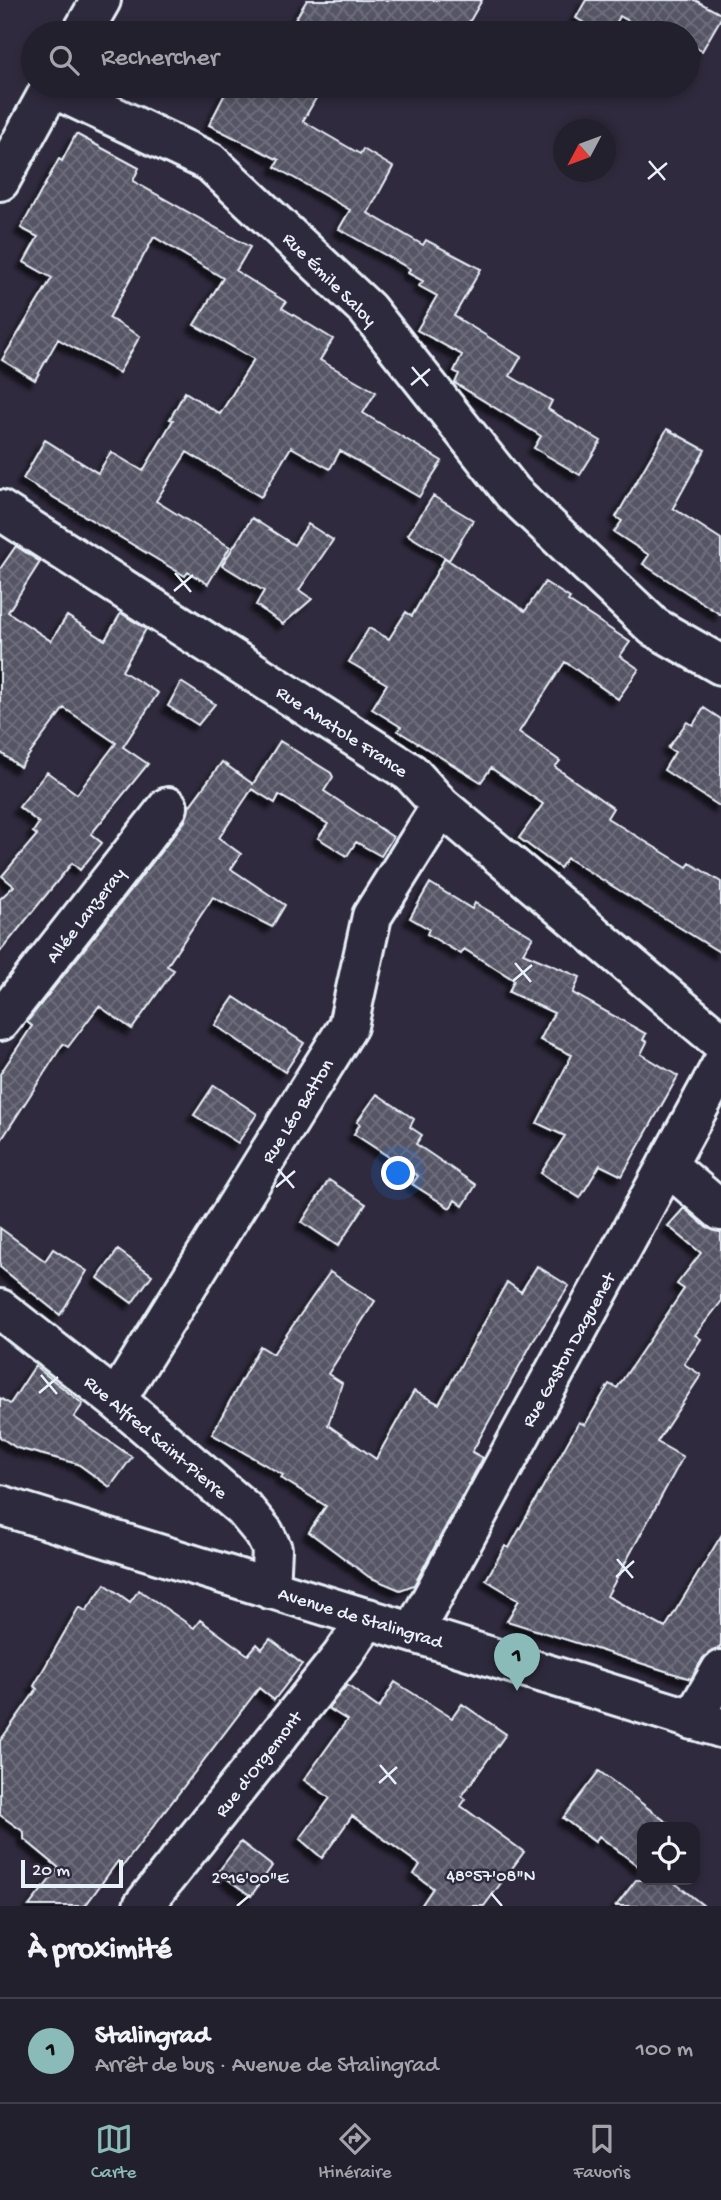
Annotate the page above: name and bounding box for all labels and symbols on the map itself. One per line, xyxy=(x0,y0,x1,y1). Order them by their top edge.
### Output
north arrow xyxy=(553,119,616,182)
street label: Rue Émile Saloy xyxy=(277,229,381,333)
street label: Rue Anatole France xyxy=(271,682,411,784)
street label: Allée Lanzeray xyxy=(42,863,132,969)
street label: Rue Léo Batton xyxy=(258,1055,340,1168)
your location xyxy=(381,1156,415,1190)
street label: Rue Gaston Daguenet xyxy=(518,1268,623,1432)
street label: Rue Alfred Saint-Pierre xyxy=(78,1372,231,1506)
street label: Avenue de Stalingrad xyxy=(275,1583,447,1656)
pin: 1 xyxy=(494,1633,540,1691)
street label: Rue d'Orgemont xyxy=(211,1706,310,1823)
scale bar xyxy=(21,1857,122,1889)
text: 48°57'08"N xyxy=(446,1867,536,1888)
text: 2°16'00"E xyxy=(211,1869,289,1890)

